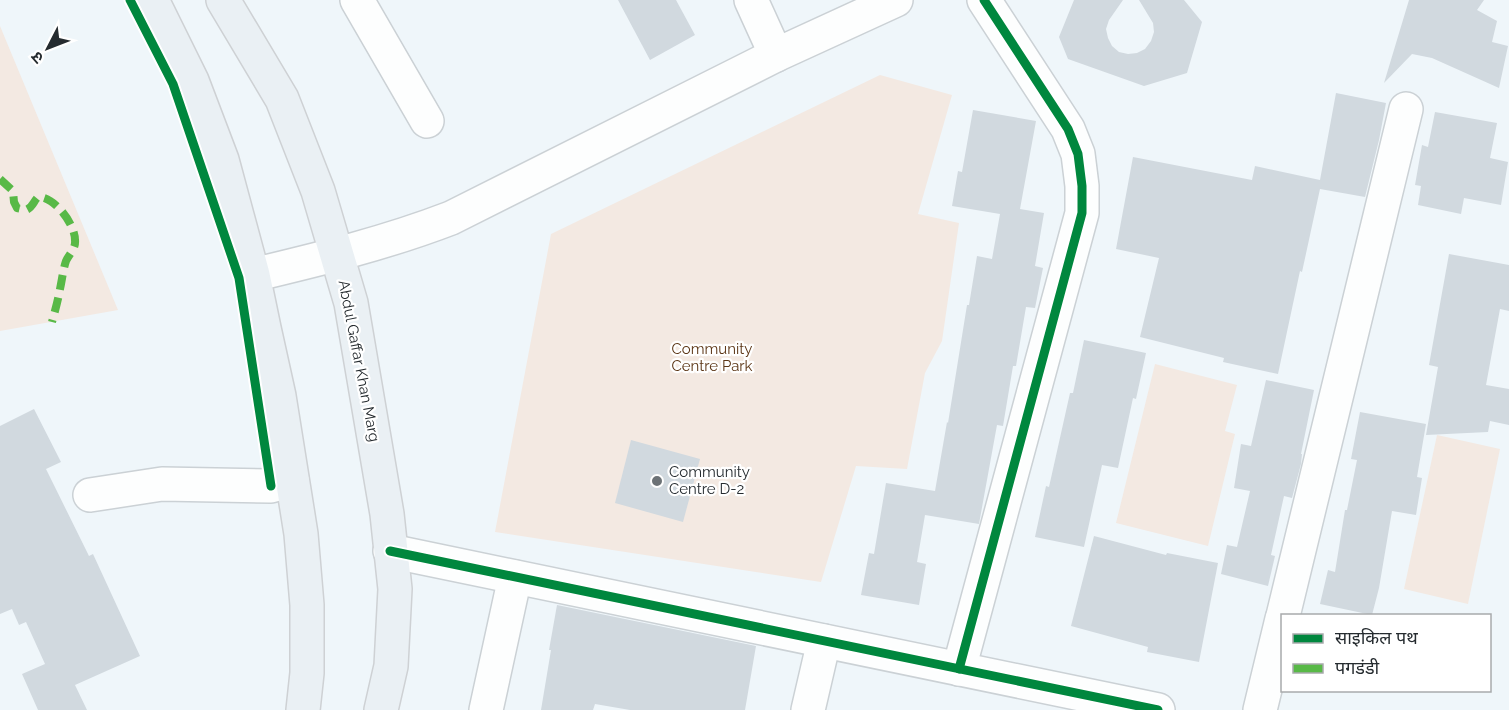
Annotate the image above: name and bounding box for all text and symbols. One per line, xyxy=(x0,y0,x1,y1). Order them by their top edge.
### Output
north arrow xyxy=(18,18,78,78)
text: उ xyxy=(27,47,47,68)
street label: Abdul Gaffar Khan Marg xyxy=(334,279,384,443)
park label: Community Centre Park xyxy=(671,340,753,375)
place label: Community Centre D-2 xyxy=(669,463,750,498)
marker: Community Centre D-2 xyxy=(650,474,664,488)
legend xyxy=(1281,614,1491,692)
text: साइकिल पथ xyxy=(1335,627,1418,648)
text: पगडंडी xyxy=(1335,657,1380,678)

